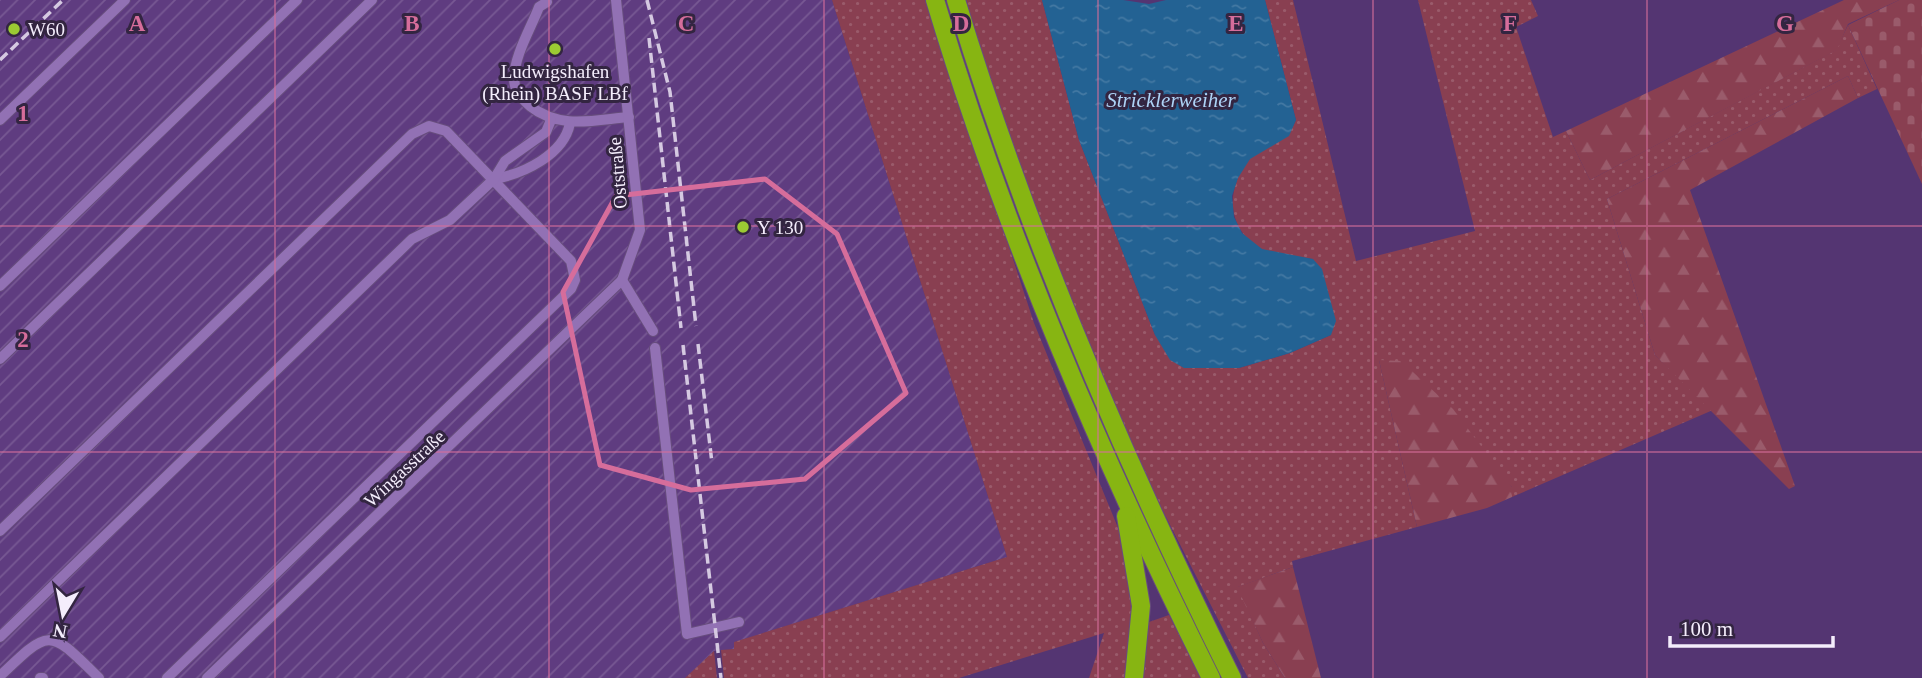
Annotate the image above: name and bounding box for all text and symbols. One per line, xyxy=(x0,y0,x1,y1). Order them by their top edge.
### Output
text: A xyxy=(129,11,146,36)
text: B xyxy=(404,11,420,36)
text: C xyxy=(678,11,694,36)
text: D xyxy=(953,11,969,36)
text: E xyxy=(1228,11,1244,36)
text: F xyxy=(1503,11,1517,36)
text: G xyxy=(1776,11,1794,36)
place label: W60 xyxy=(28,19,65,40)
marker: W60 xyxy=(6,21,22,37)
marker: Ludwigshafen (Rhein) BASF LBf xyxy=(547,41,563,57)
place label: Ludwigshafen (Rhein) BASF LBf xyxy=(482,61,629,105)
water label: Stricklerweiher xyxy=(1106,88,1237,112)
text: 1 xyxy=(17,101,29,126)
street label: Oststraße xyxy=(604,136,631,210)
place label: Y 130 xyxy=(757,217,803,238)
marker: Y 130 xyxy=(735,219,751,235)
text: 2 xyxy=(17,327,29,352)
street label: Wingasstraße xyxy=(360,426,449,511)
north arrow xyxy=(28,580,98,650)
scale bar xyxy=(1670,604,1833,648)
text: 100 m xyxy=(1680,617,1733,641)
text: N xyxy=(51,620,69,643)

